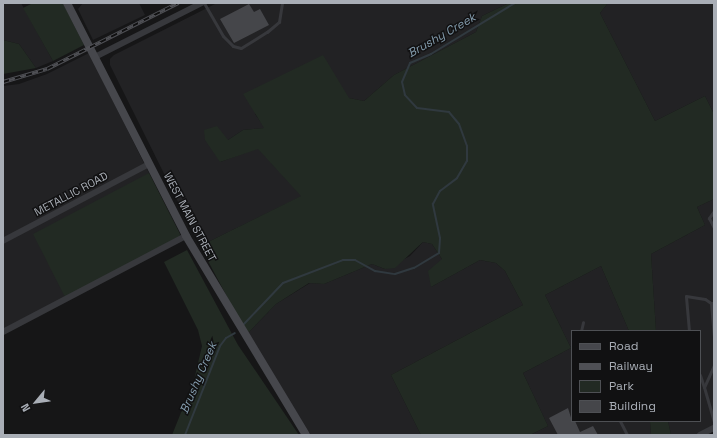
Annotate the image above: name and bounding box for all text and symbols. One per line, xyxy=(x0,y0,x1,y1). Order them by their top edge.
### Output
water label: Brushy Creek xyxy=(405,11,479,61)
street label: METALLIC ROAD xyxy=(32,169,110,219)
street label: WEST MAIN STREET xyxy=(161,170,219,264)
legend xyxy=(571,330,701,422)
text: Road xyxy=(609,338,638,354)
water label: Brushy Creek xyxy=(177,340,221,416)
text: Railway xyxy=(609,358,653,374)
text: Park xyxy=(609,378,634,394)
north arrow xyxy=(16,382,56,422)
text: Building xyxy=(609,398,656,414)
text: N xyxy=(18,401,33,414)

